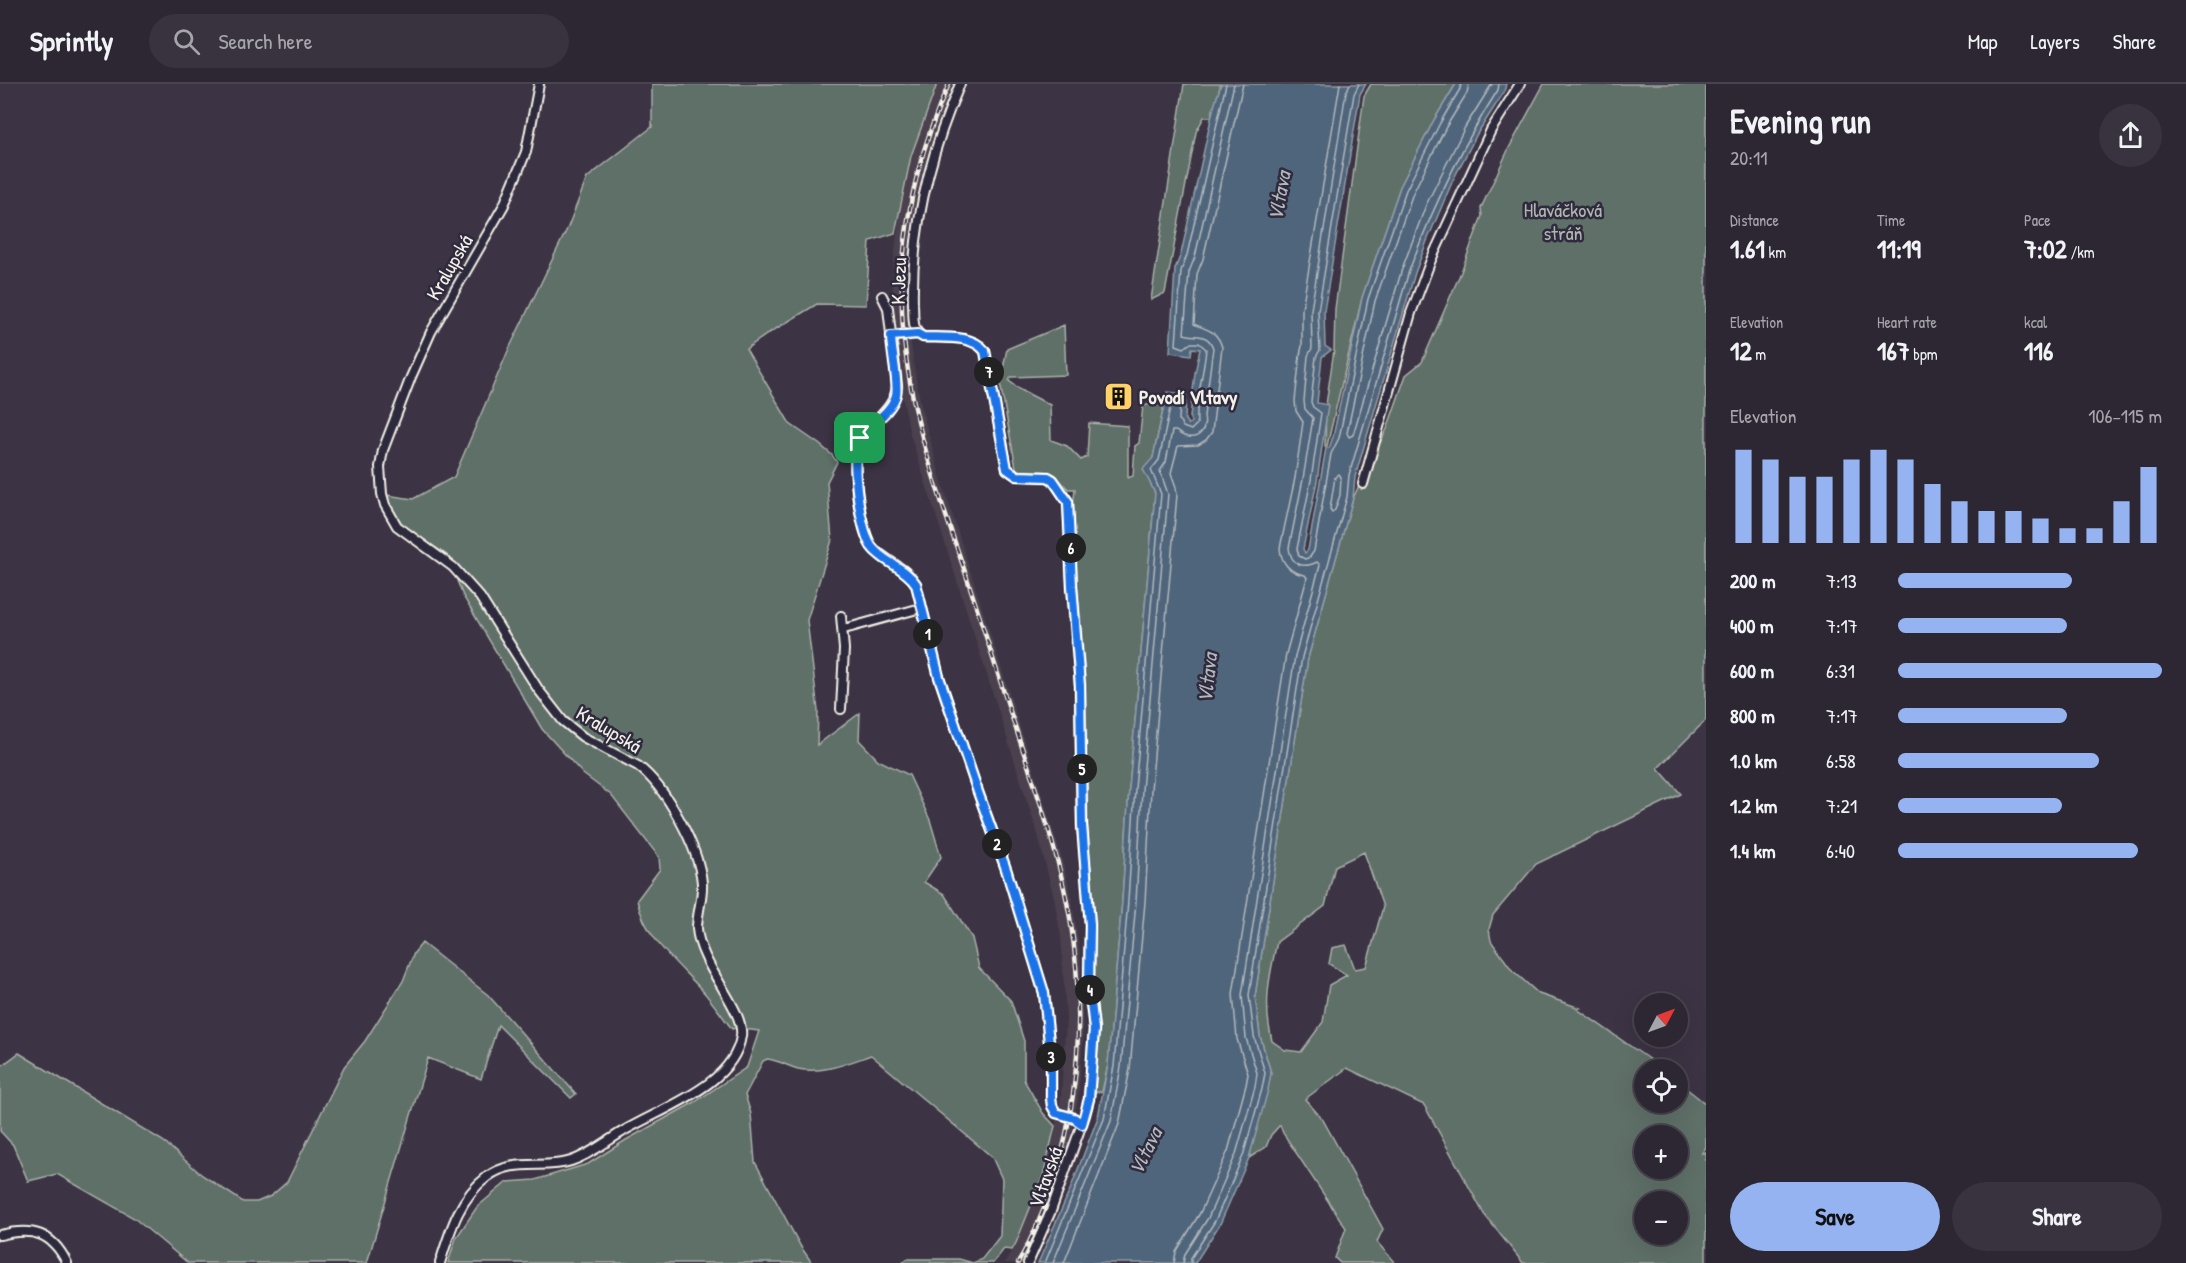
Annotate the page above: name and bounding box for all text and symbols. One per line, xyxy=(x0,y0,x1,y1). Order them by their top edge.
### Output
search box xyxy=(149,14,569,68)
text: Sprintly xyxy=(30,22,113,60)
icon: search xyxy=(170,25,203,58)
text: Search here xyxy=(218,26,312,56)
text: Map xyxy=(1968,27,1997,56)
text: Layers xyxy=(2030,27,2080,56)
text: Share xyxy=(2113,27,2156,56)
text: Evening run xyxy=(1730,99,1871,143)
button: share xyxy=(2099,104,2162,167)
text: 20:11 xyxy=(1730,144,1767,171)
water label: Vltava xyxy=(1260,166,1298,223)
park label: Hlaváčková stráň xyxy=(1524,196,1602,246)
text: Distance xyxy=(1730,209,1779,231)
text: Time xyxy=(1877,209,1905,231)
text: Pace xyxy=(2024,209,2051,231)
street label: Kralupská xyxy=(419,229,479,305)
text: 1.61 xyxy=(1730,231,1765,266)
text: 11:19 xyxy=(1877,231,1921,266)
text: 7:02 xyxy=(2024,231,2067,266)
text: km xyxy=(1765,241,1786,263)
text: /km xyxy=(2067,241,2095,263)
street label: K Jezu xyxy=(884,257,912,305)
text: Elevation xyxy=(1730,311,1783,333)
text: Heart rate xyxy=(1877,311,1937,333)
text: kcal xyxy=(2024,311,2047,333)
text: 12 xyxy=(1730,333,1752,368)
text: 167 xyxy=(1877,333,1910,368)
text: 116 xyxy=(2024,333,2053,368)
text: m xyxy=(1752,343,1766,365)
text: bpm xyxy=(1910,343,1938,365)
pin: 7 xyxy=(974,357,1004,387)
text: 7 xyxy=(985,361,993,383)
building icon: Povodí Vltavy xyxy=(1102,380,1134,412)
place label: Povodí Vltavy xyxy=(1139,383,1238,411)
text: Elevation xyxy=(1730,402,1796,429)
text: 106–115 m xyxy=(2088,402,2162,429)
pin xyxy=(834,412,885,463)
icon: arrive xyxy=(843,421,876,454)
pin: 6 xyxy=(1056,533,1086,563)
text: 6 xyxy=(1068,537,1074,559)
text: 200 m xyxy=(1730,567,1775,594)
text: 7:13 xyxy=(1826,567,1857,594)
text: 400 m xyxy=(1730,612,1774,639)
text: 7:17 xyxy=(1826,612,1858,639)
pin: 1 xyxy=(913,619,943,649)
text: 1 xyxy=(925,623,931,645)
water label: Vltava xyxy=(1190,649,1224,704)
text: 600 m xyxy=(1730,657,1774,684)
text: 6:31 xyxy=(1826,657,1855,684)
street label: Kralupská xyxy=(571,699,647,759)
text: 800 m xyxy=(1730,702,1775,729)
text: 7:17 xyxy=(1826,702,1858,729)
text: 1.0 km xyxy=(1730,747,1777,774)
text: 6:58 xyxy=(1826,747,1856,774)
pin: 5 xyxy=(1067,754,1097,784)
text: 5 xyxy=(1079,758,1085,780)
text: 1.2 km xyxy=(1730,792,1777,819)
text: 7:21 xyxy=(1826,792,1857,819)
pin: 2 xyxy=(982,829,1012,859)
text: 2 xyxy=(993,833,1001,855)
text: 1.4 km xyxy=(1730,837,1776,864)
text: 6:40 xyxy=(1826,837,1855,864)
pin: 4 xyxy=(1075,975,1105,1005)
text: 4 xyxy=(1087,979,1093,1001)
north arrow xyxy=(1634,993,1688,1047)
map controls xyxy=(1634,993,1688,1245)
pin: 3 xyxy=(1036,1042,1066,1072)
text: 3 xyxy=(1047,1046,1055,1068)
button: locate xyxy=(1634,1059,1688,1113)
water label: Vltava xyxy=(1121,1120,1170,1180)
button: + xyxy=(1634,1125,1688,1179)
street label: Vltavská xyxy=(1022,1143,1069,1211)
button: Save xyxy=(1730,1182,1940,1251)
button: Share xyxy=(1952,1182,2162,1251)
button: − xyxy=(1634,1191,1688,1245)

